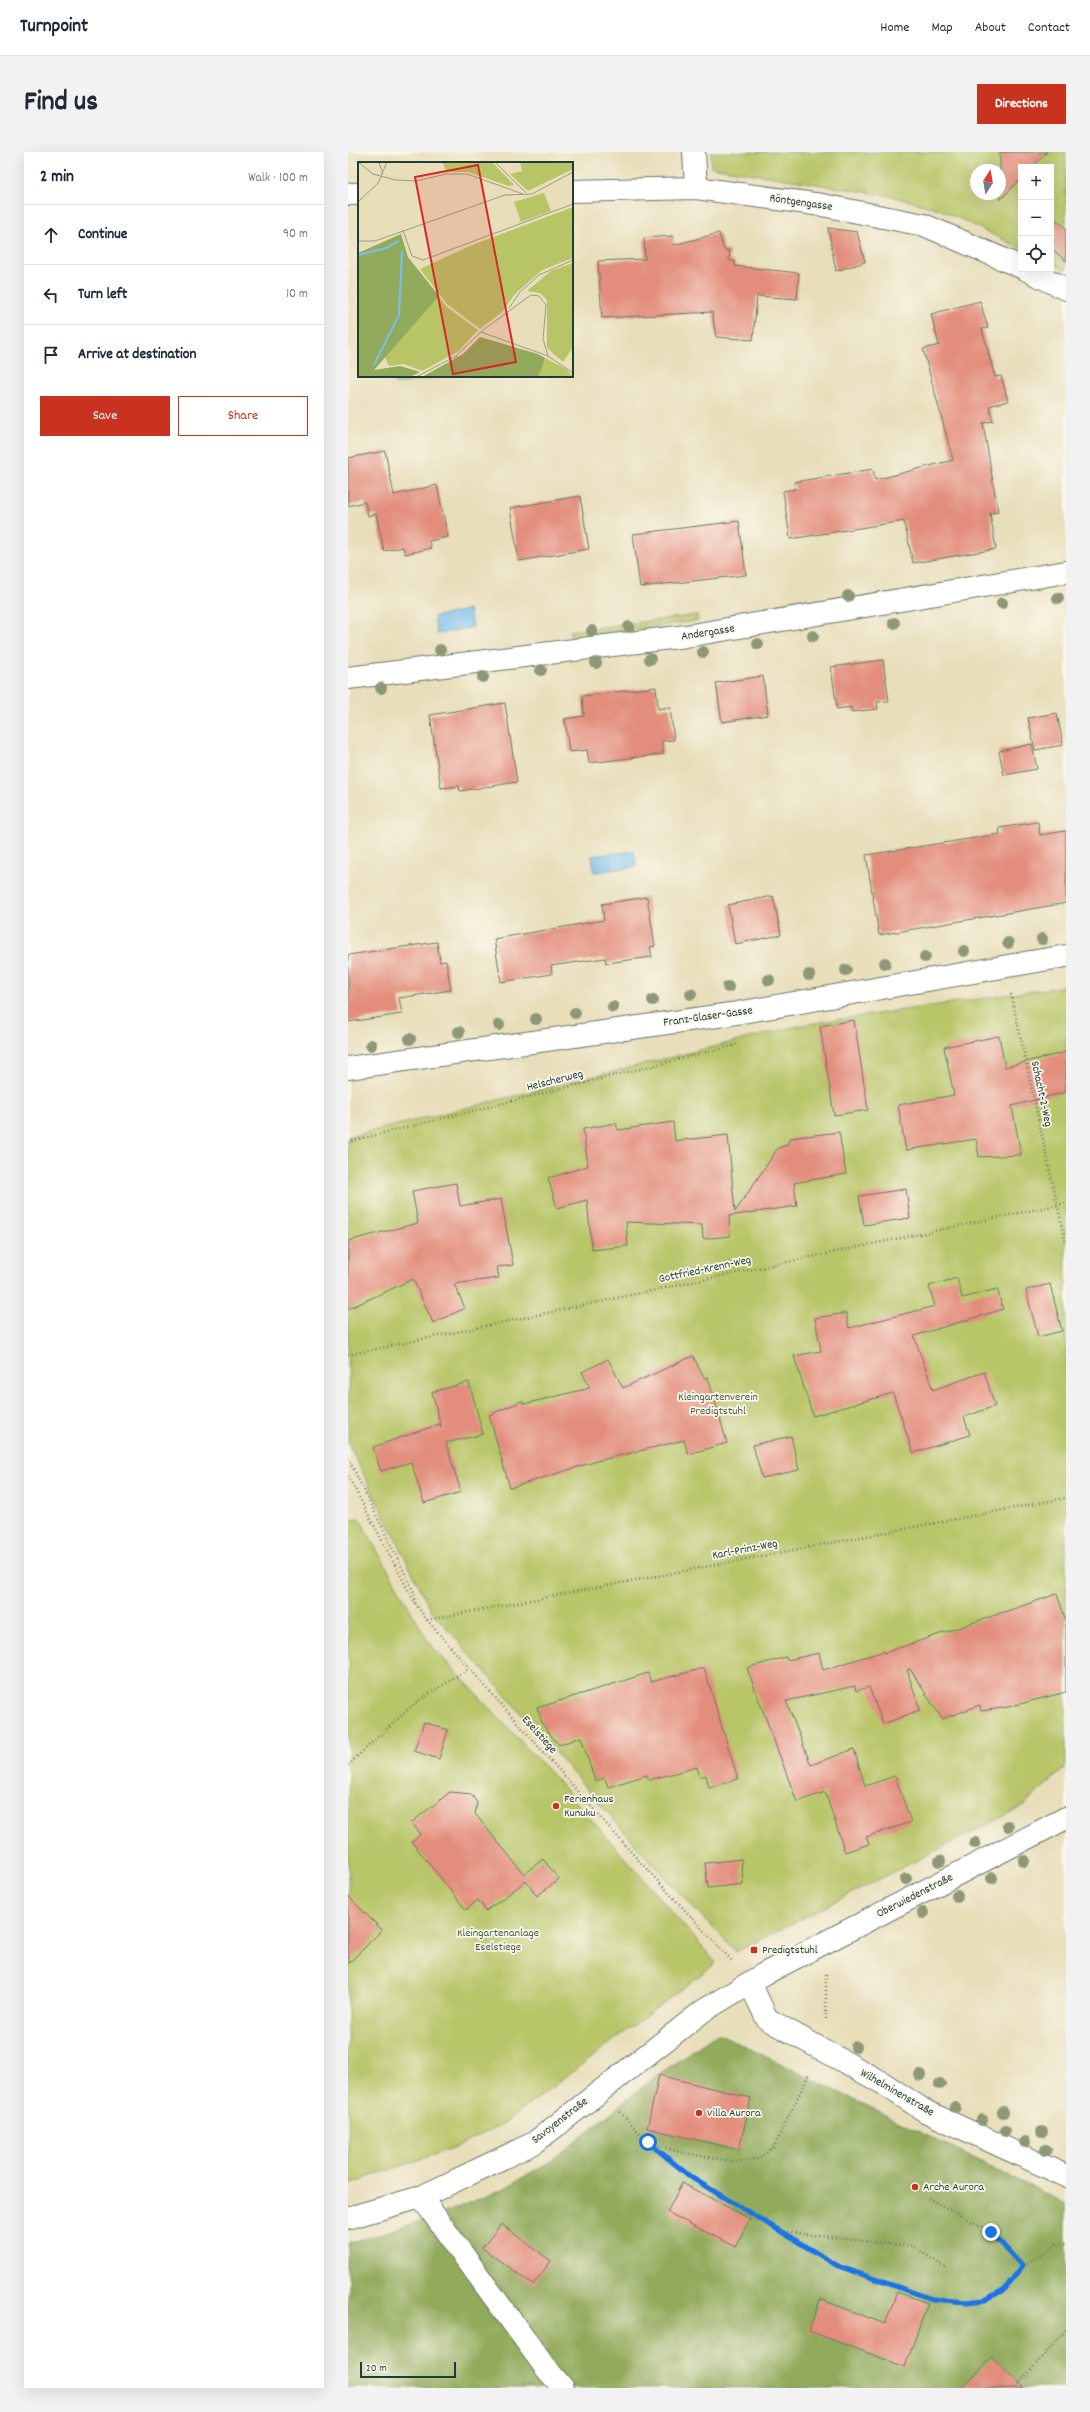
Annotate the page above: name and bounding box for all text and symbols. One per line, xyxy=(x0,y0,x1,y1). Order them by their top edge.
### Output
text: Turnpoint xyxy=(20,14,88,41)
text: Home xyxy=(880,18,909,38)
text: Map xyxy=(931,18,953,38)
text: About xyxy=(975,18,1006,38)
text: Contact xyxy=(1028,18,1070,38)
text: Find us xyxy=(24,84,98,124)
button: Directions xyxy=(977,84,1066,124)
inset map xyxy=(358,162,573,377)
north arrow xyxy=(970,164,1006,200)
map controls xyxy=(1018,164,1054,272)
button: + xyxy=(1018,164,1054,200)
text: 2 min xyxy=(40,166,74,190)
text: Walk · 100 m xyxy=(248,169,308,188)
street label: Röntgengasse xyxy=(768,190,834,216)
button: − xyxy=(1018,200,1054,236)
icon: ahead xyxy=(40,224,62,246)
text: Continue xyxy=(78,224,127,246)
text: 90 m xyxy=(283,225,308,244)
button: locate xyxy=(1018,236,1054,272)
icon: left xyxy=(40,284,62,306)
text: Turn left xyxy=(78,284,127,306)
text: 10 m xyxy=(286,285,308,304)
icon: arrive xyxy=(40,344,62,366)
text: Arrive at destination xyxy=(78,344,196,366)
button: Save xyxy=(40,396,170,436)
button: Share xyxy=(178,396,308,436)
street label: Andergasse xyxy=(680,620,736,646)
street label: Franz-Glaser-Gasse xyxy=(662,1002,754,1032)
street label: Schacht-2-Weg xyxy=(1026,1060,1056,1128)
street label: Helscherweg xyxy=(525,1066,585,1096)
street label: Gottfried-Krenn-Weg xyxy=(657,1252,753,1288)
park label: Kleingartenverein Predigtstuhl xyxy=(678,1389,758,1420)
street label: Karl-Prinz-Weg xyxy=(711,1535,779,1565)
street label: Eselstiege xyxy=(517,1712,561,1758)
place label: Ferienhaus Kunuku xyxy=(564,1791,613,1822)
marker: Ferienhaus Kunuku xyxy=(551,1801,561,1811)
street label: Oberwiedenstraße xyxy=(874,1869,956,1923)
park label: Kleingartenanlage Eselstiege xyxy=(457,1925,539,1956)
place label: Predigtstuhl xyxy=(762,1942,818,1959)
marker: Predigtstuhl xyxy=(749,1945,759,1955)
street label: Wilhelminenstraße xyxy=(857,2065,937,2121)
street label: Savoyenstraße xyxy=(528,2094,592,2148)
place label: Villa Aurora xyxy=(707,2105,761,2122)
marker: Villa Aurora xyxy=(694,2108,704,2118)
route start xyxy=(639,2133,657,2151)
place label: Arche Aurora xyxy=(923,2179,984,2196)
marker: Arche Aurora xyxy=(910,2182,920,2192)
route end xyxy=(982,2223,1000,2241)
scale bar xyxy=(360,2360,456,2379)
text: 20 m xyxy=(366,2361,387,2377)

